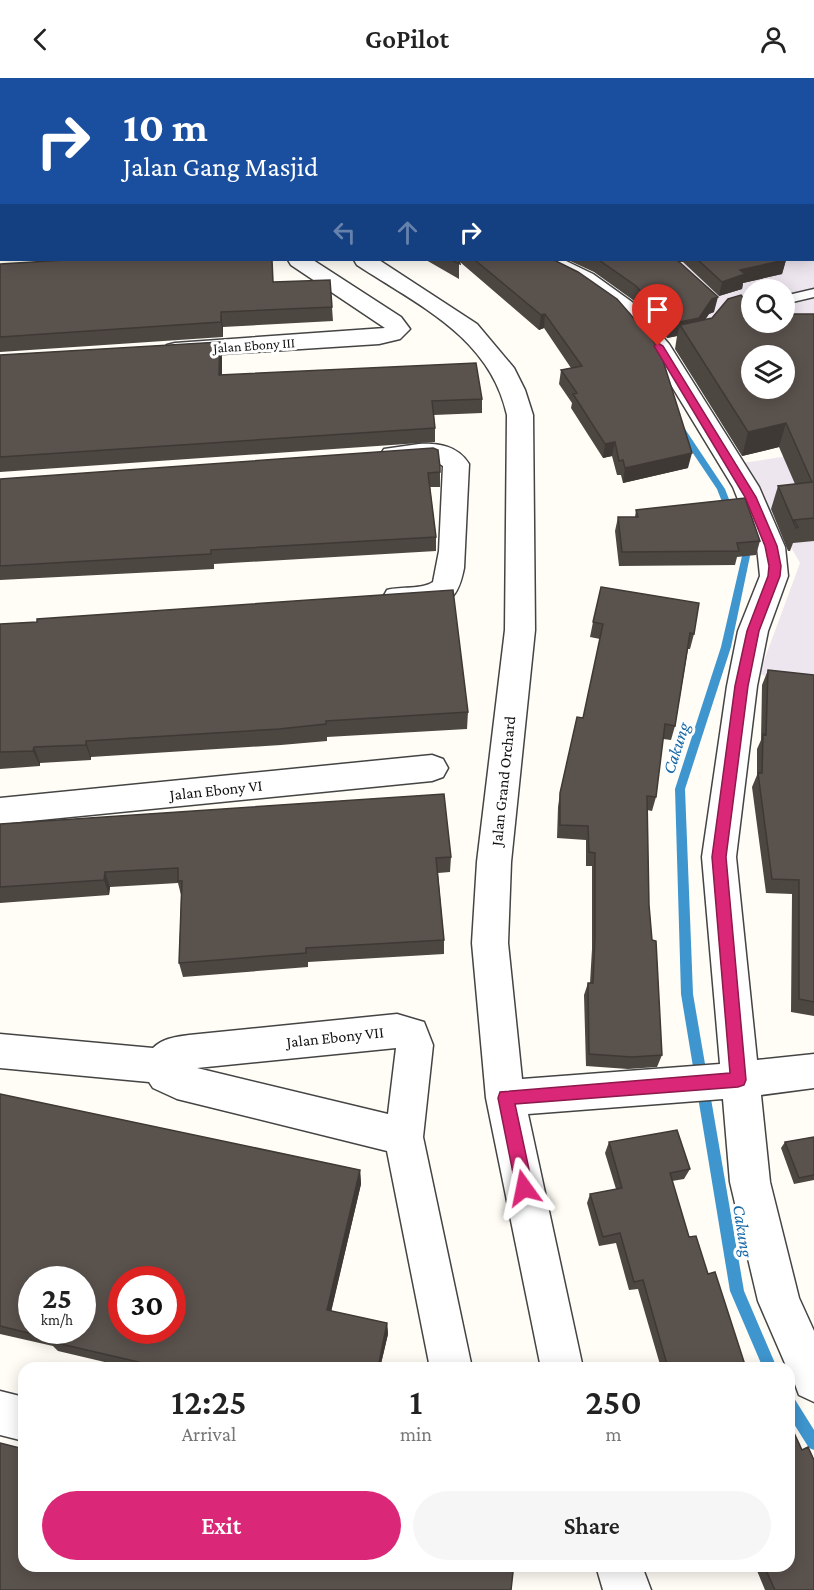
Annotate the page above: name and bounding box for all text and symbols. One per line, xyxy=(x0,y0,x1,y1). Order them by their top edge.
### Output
icon: back xyxy=(24,23,57,56)
icon: person xyxy=(757,23,790,56)
text: GoPilot xyxy=(365,24,449,54)
icon: right xyxy=(24,102,102,180)
text: 10 m xyxy=(123,103,208,150)
text: Jalan Gang Masjid xyxy=(123,152,318,182)
icon: left xyxy=(328,216,361,249)
icon: ahead xyxy=(391,216,424,249)
icon: right xyxy=(454,216,487,249)
map controls xyxy=(741,279,795,399)
button: search xyxy=(741,279,795,333)
pin xyxy=(632,284,683,346)
icon: arrive xyxy=(641,293,674,326)
street label: Jalan Ebony III xyxy=(211,334,295,356)
button: layers xyxy=(741,345,795,399)
street label: Jalan Grand Orchard xyxy=(488,715,519,849)
water label: Cakung xyxy=(658,719,694,776)
street label: Jalan Ebony VI xyxy=(167,777,263,805)
street label: Jalan Ebony VII xyxy=(283,1023,385,1052)
position arrow xyxy=(492,1156,556,1220)
water label: Cakung xyxy=(729,1203,757,1260)
speed limit sign: 30 xyxy=(108,1266,186,1344)
text: 25 xyxy=(42,1281,72,1314)
text: km/h xyxy=(41,1312,73,1328)
text: 12:25 xyxy=(171,1382,247,1422)
text: 1 xyxy=(410,1382,422,1422)
text: 250 xyxy=(585,1382,642,1422)
text: Arrival xyxy=(182,1423,236,1445)
text: min xyxy=(400,1423,432,1445)
text: m xyxy=(605,1423,622,1445)
button: Exit xyxy=(42,1491,401,1560)
button: Share xyxy=(413,1491,771,1560)

